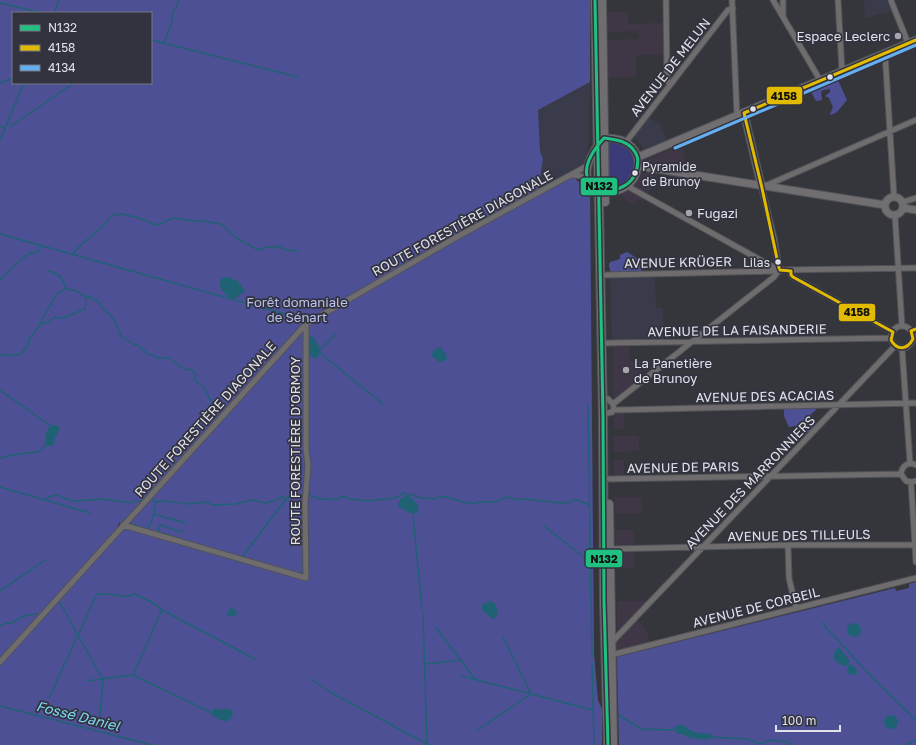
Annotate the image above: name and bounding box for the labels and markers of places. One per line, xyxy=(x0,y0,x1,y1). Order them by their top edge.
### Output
place label: Espace Leclerc xyxy=(796,28,890,44)
marker: Espace Leclerc xyxy=(893,31,903,41)
unlabelled marker xyxy=(825,72,835,82)
unlabelled marker xyxy=(748,104,758,114)
place label: Pyramide de Brunoy xyxy=(642,159,701,189)
marker: Pyramide de Brunoy xyxy=(630,168,640,178)
place label: Fugazi xyxy=(697,205,738,221)
marker: Fugazi xyxy=(684,208,694,218)
place label: Lilas xyxy=(743,255,770,270)
marker: Lilas xyxy=(773,257,783,267)
place label: La Panetière de Brunoy xyxy=(634,355,712,386)
marker: La Panetière de Brunoy xyxy=(621,365,631,375)

